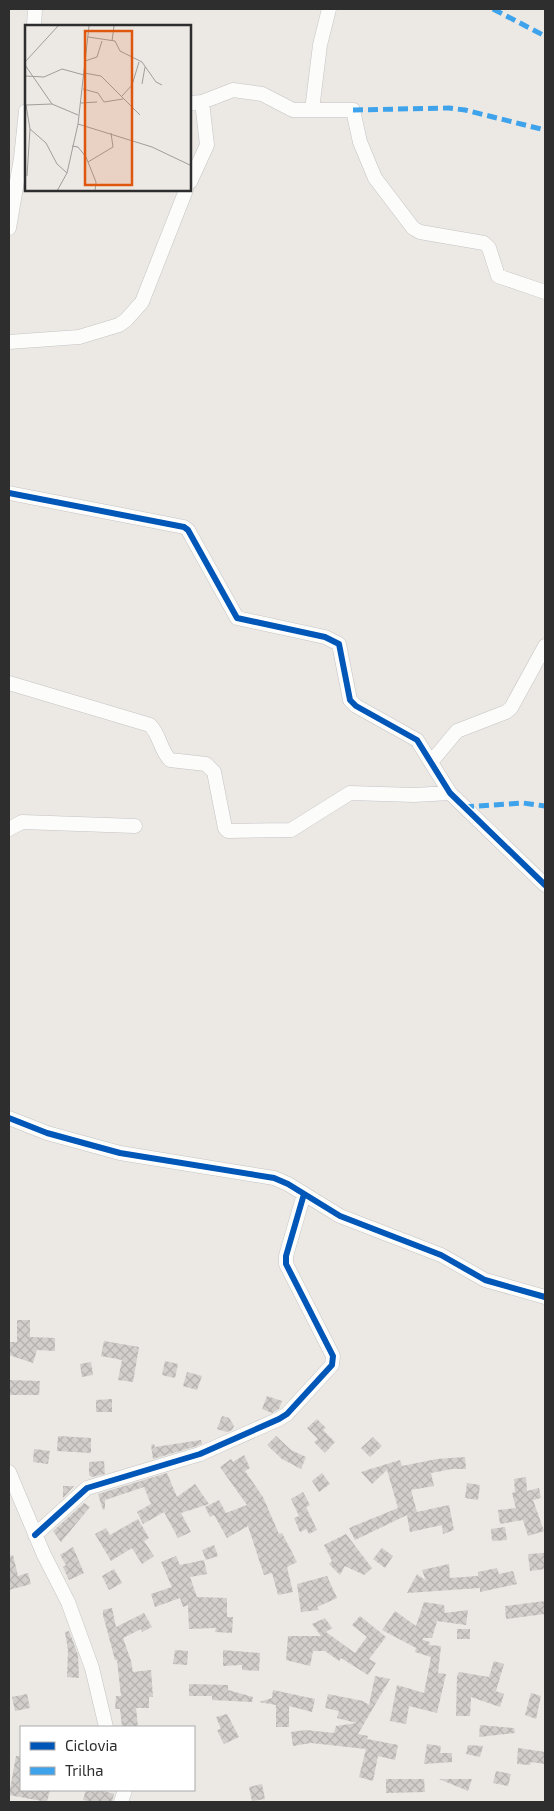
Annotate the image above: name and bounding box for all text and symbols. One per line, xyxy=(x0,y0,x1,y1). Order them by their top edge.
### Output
inset map xyxy=(25,25,191,191)
legend xyxy=(20,1726,195,1791)
text: Ciclovia xyxy=(65,1736,117,1754)
text: Trilha xyxy=(65,1761,103,1779)

